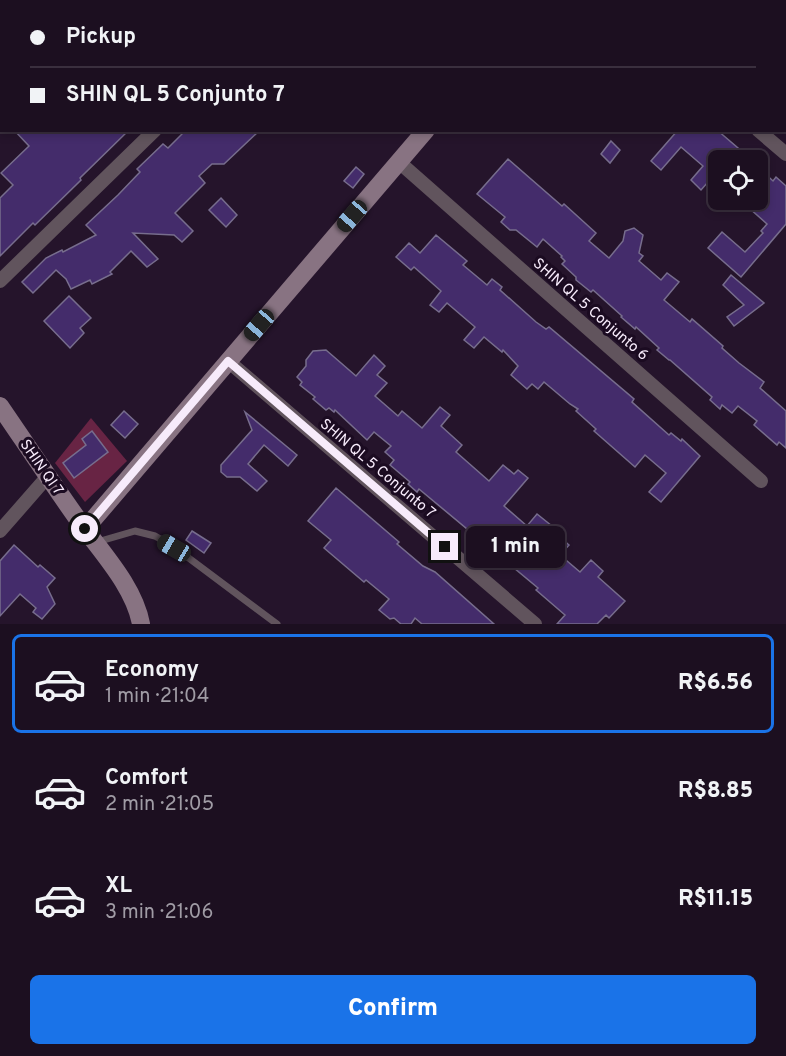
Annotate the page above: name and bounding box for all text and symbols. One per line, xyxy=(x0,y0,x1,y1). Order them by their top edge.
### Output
text: Pickup xyxy=(66,24,136,51)
text: SHIN QL 5 Conjunto 7 xyxy=(66,82,285,109)
map controls xyxy=(708,150,768,210)
button: locate xyxy=(708,150,768,210)
car xyxy=(333,197,371,235)
street label: SHIN QL 5 Conjunto 6 xyxy=(528,255,652,366)
car xyxy=(240,306,278,344)
street label: SHIN QL 5 Conjunto 7 xyxy=(315,415,439,523)
street label: SHIN QI 7 xyxy=(15,436,67,500)
route start xyxy=(71,515,98,542)
callout: 1 min xyxy=(466,526,565,568)
car xyxy=(154,531,194,565)
route end xyxy=(431,533,458,560)
text: 1 min xyxy=(491,534,540,560)
icon: car xyxy=(33,657,87,711)
text: Economy xyxy=(105,657,199,684)
text: R$6.56 xyxy=(678,670,753,697)
text: 1 min · 21:04 xyxy=(105,684,209,710)
icon: car xyxy=(33,765,87,819)
text: Comfort xyxy=(105,765,188,792)
text: R$8.85 xyxy=(678,778,753,805)
text: 2 min · 21:05 xyxy=(105,792,214,818)
icon: car xyxy=(33,873,87,927)
text: XL xyxy=(105,873,132,900)
text: R$11.15 xyxy=(678,886,753,913)
text: 3 min · 21:06 xyxy=(105,900,213,926)
button: Confirm xyxy=(30,975,756,1044)

